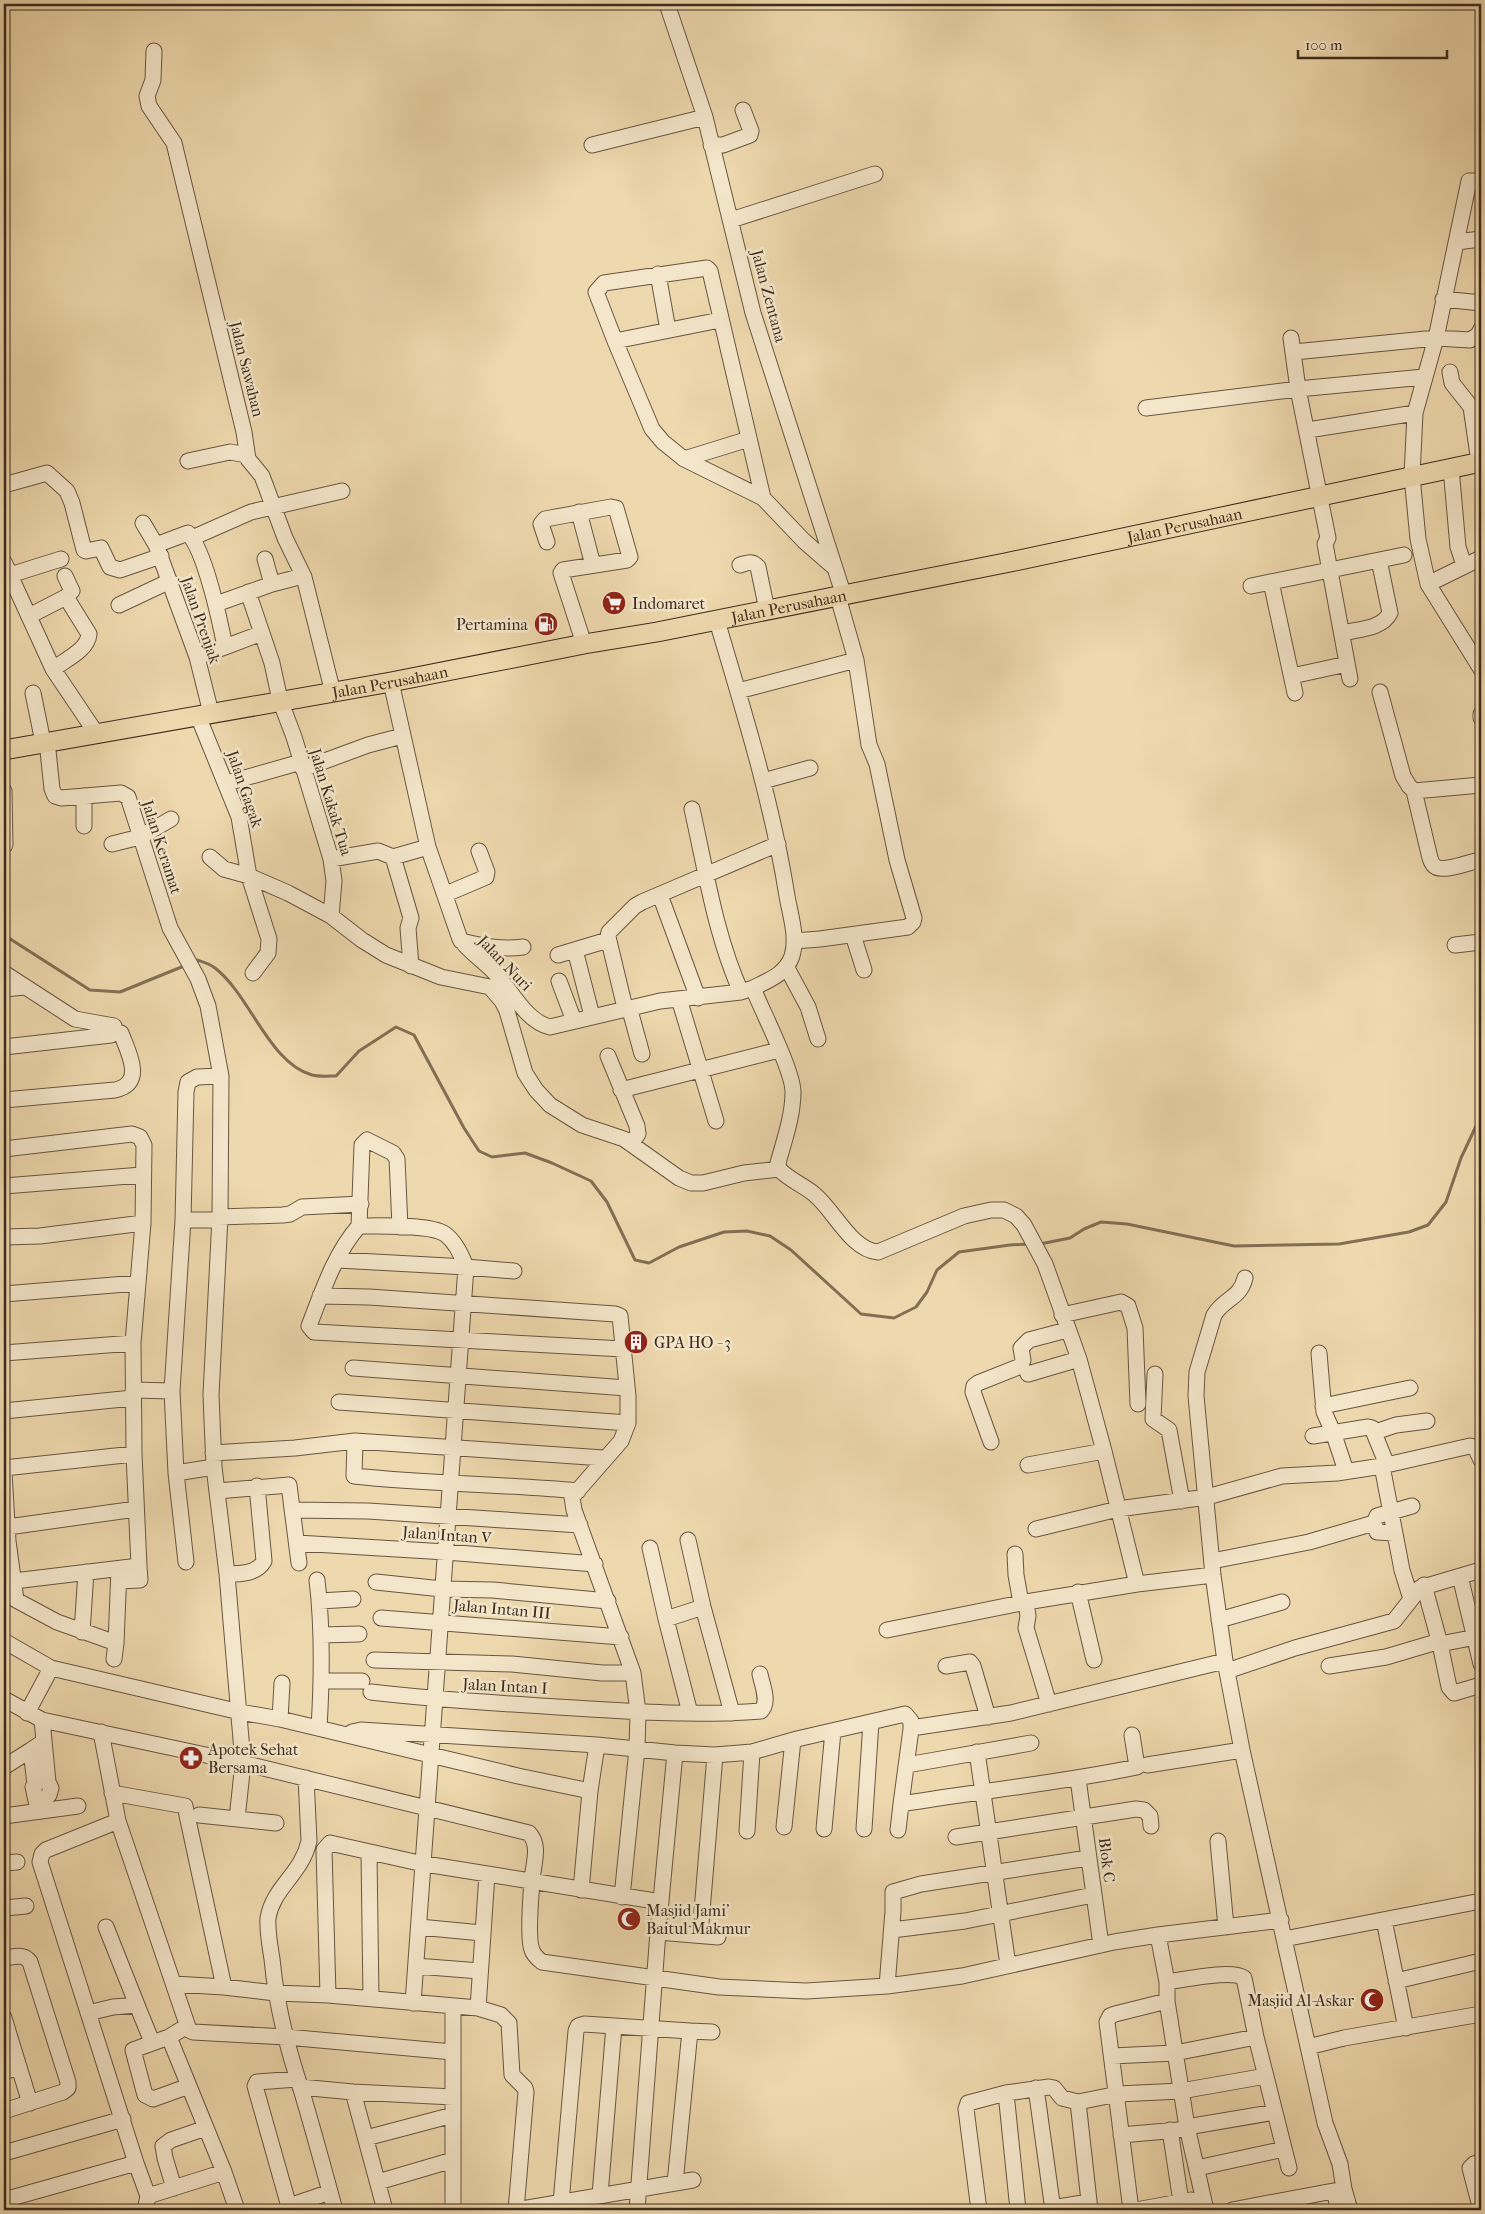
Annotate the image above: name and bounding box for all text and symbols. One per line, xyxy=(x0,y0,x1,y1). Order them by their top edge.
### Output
scale bar xyxy=(1298,28,1446,60)
text: 100 m xyxy=(1305,36,1343,54)
street label: Jalan Zentana xyxy=(747,246,791,345)
street label: Jalan Sawahan xyxy=(225,317,268,419)
street label: Jalan Perusahaan xyxy=(1123,503,1245,547)
street label: Jalan Prenjak xyxy=(177,572,225,667)
street label: Jalan Perusahaan xyxy=(728,585,849,627)
supermarket icon: Indomaret xyxy=(601,590,627,616)
place label: Indomaret xyxy=(632,594,706,613)
fuel station icon: Pertamina xyxy=(533,611,559,637)
place label: Pertamina xyxy=(456,615,529,634)
street label: Jalan Perusahaan xyxy=(329,661,450,702)
street label: Jalan Kakak Tua xyxy=(305,744,356,858)
street label: Jalan Gagak xyxy=(222,746,267,831)
street label: Jalan Keramat xyxy=(137,796,186,897)
street label: Jalan Nuri xyxy=(472,930,536,995)
building icon: GPA HO - 3 xyxy=(623,1329,649,1355)
place label: GPA HO - 3 xyxy=(654,1333,731,1352)
street label: Jalan Intan V xyxy=(400,1522,493,1548)
street label: Jalan Intan III xyxy=(451,1595,551,1623)
street label: Jalan Intan I xyxy=(460,1674,548,1698)
place label: Apotek Sehat Bersama xyxy=(207,1740,299,1777)
pharmacy icon: Apotek Sehat Bersama xyxy=(178,1745,204,1771)
street label: Blok C xyxy=(1095,1836,1119,1884)
place label: Masjid Jami' Baitul Makmur xyxy=(646,1901,751,1938)
mosque icon: Masjid Jami' Baitul Makmur xyxy=(616,1906,642,1932)
mosque icon: Masjid Al-Askar xyxy=(1359,1987,1385,2013)
place label: Masjid Al-Askar xyxy=(1248,1991,1354,2010)

